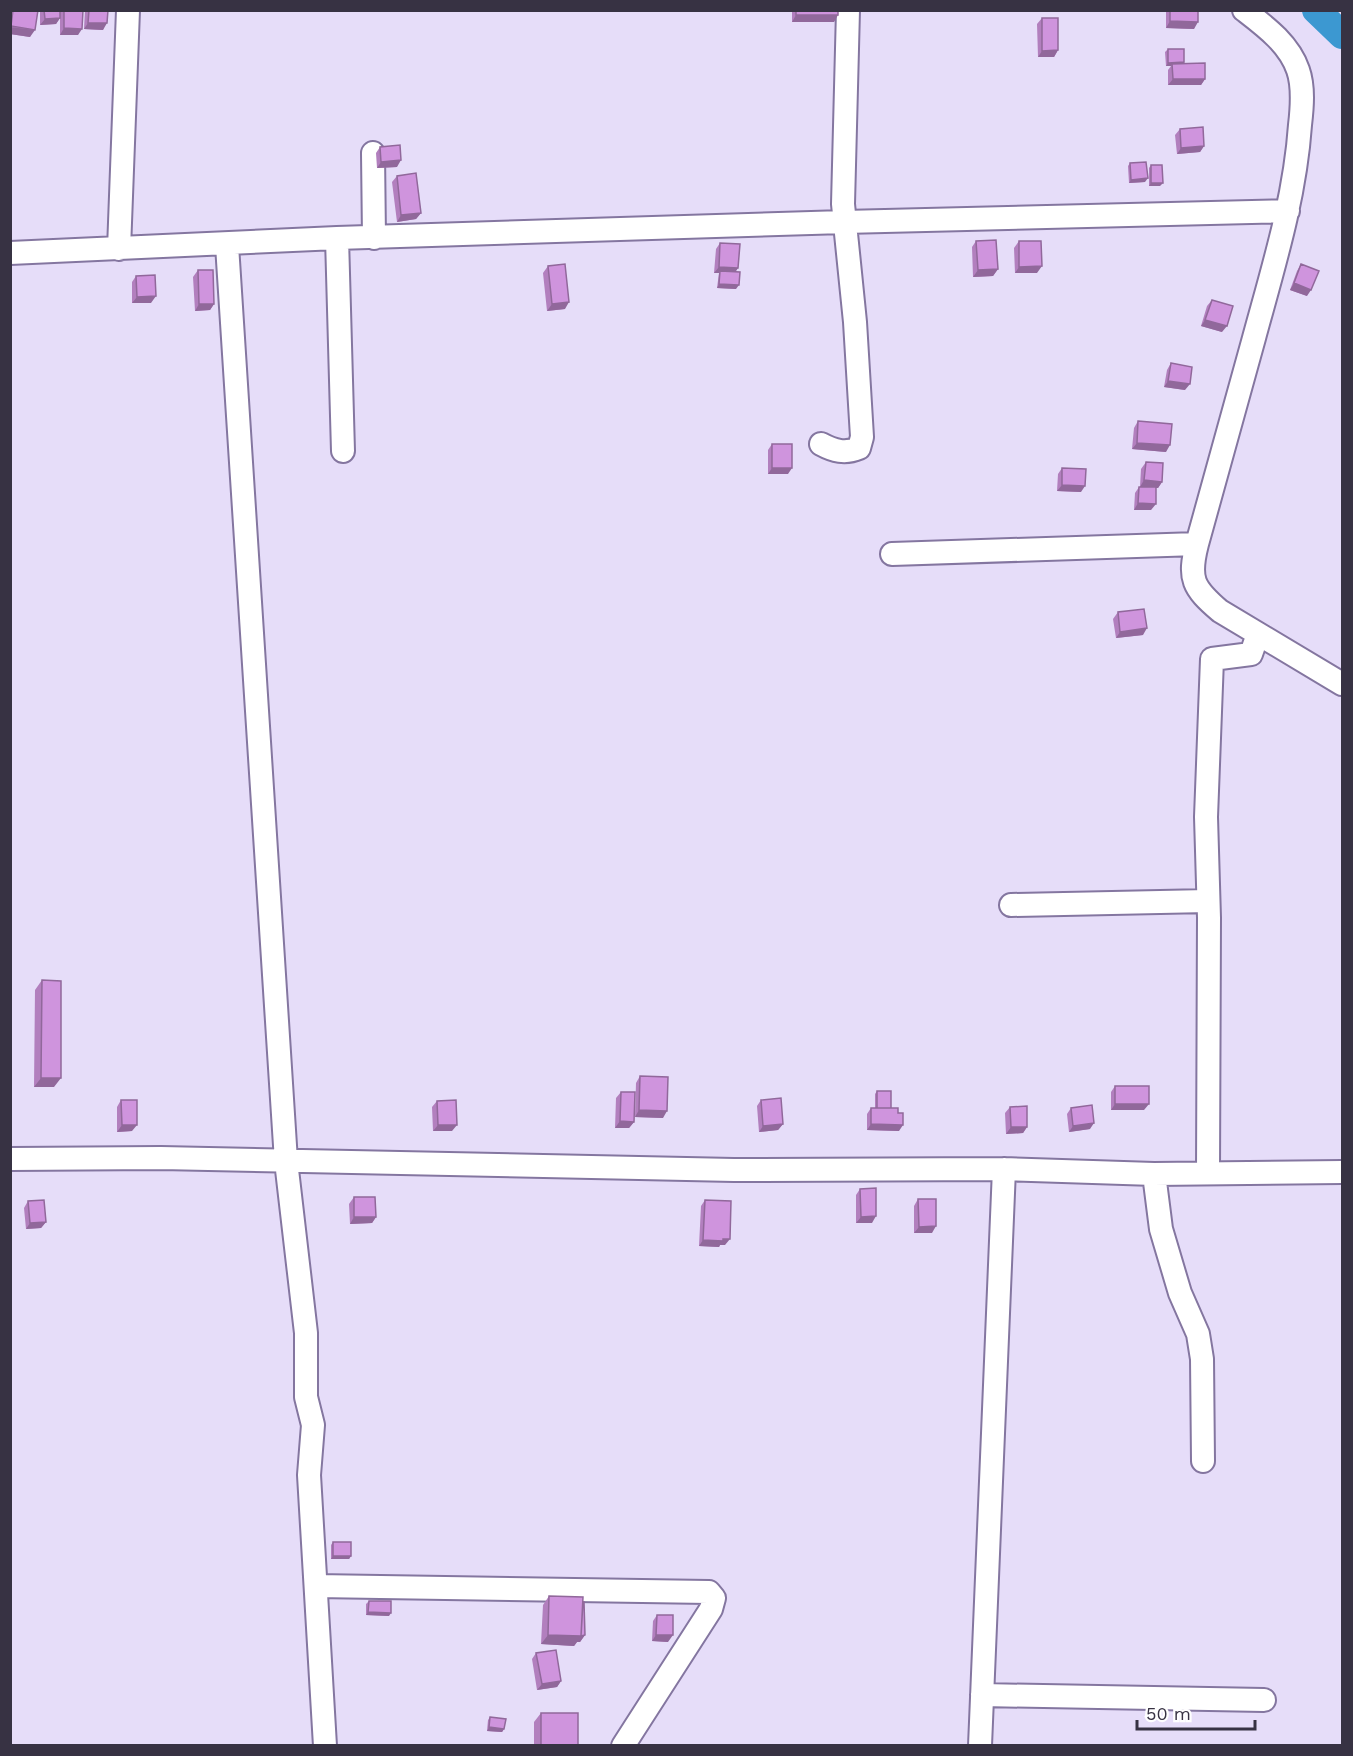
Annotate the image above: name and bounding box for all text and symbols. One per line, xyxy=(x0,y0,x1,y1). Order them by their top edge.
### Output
scale bar xyxy=(1137,1693,1256,1731)
text: 50 m xyxy=(1146,1703,1191,1724)

